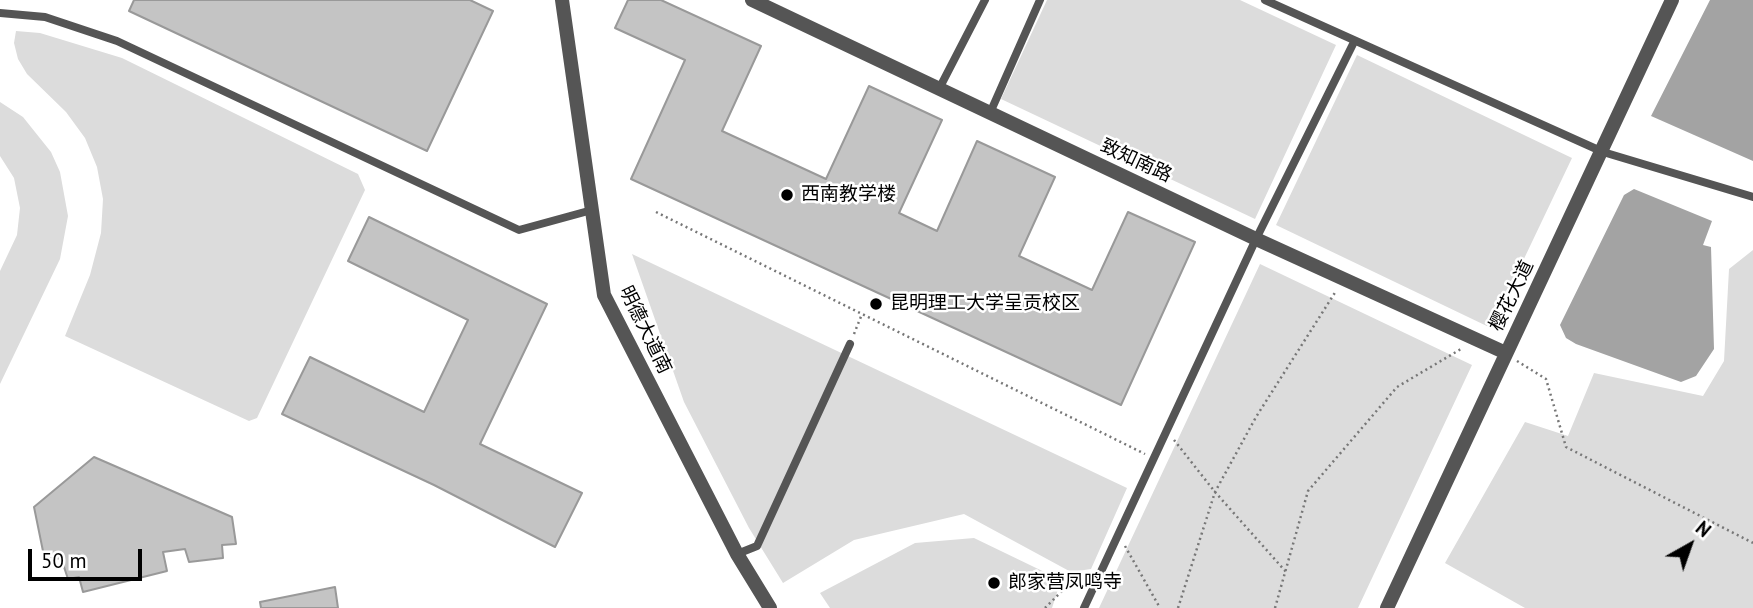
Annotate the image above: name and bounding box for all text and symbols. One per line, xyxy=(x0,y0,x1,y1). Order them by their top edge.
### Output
street label: 致知南路 xyxy=(1097,135,1175,187)
place label: 西南教学楼 xyxy=(801,184,896,206)
marker: 西南教学楼 xyxy=(779,187,795,203)
street label: 樱花大道 xyxy=(1485,257,1539,335)
street label: 明德大道南 xyxy=(614,282,676,378)
place label: 昆明理工大学呈贡校区 xyxy=(890,293,1080,315)
marker: 昆明理工大学呈贡校区 xyxy=(868,296,884,312)
north arrow xyxy=(1655,510,1725,580)
text: N xyxy=(1691,516,1716,542)
scale bar xyxy=(32,534,145,578)
text: 50 m xyxy=(41,547,87,574)
place label: 郎家营凤鸣寺 xyxy=(1008,572,1122,594)
marker: 郎家营凤鸣寺 xyxy=(986,575,1002,591)

